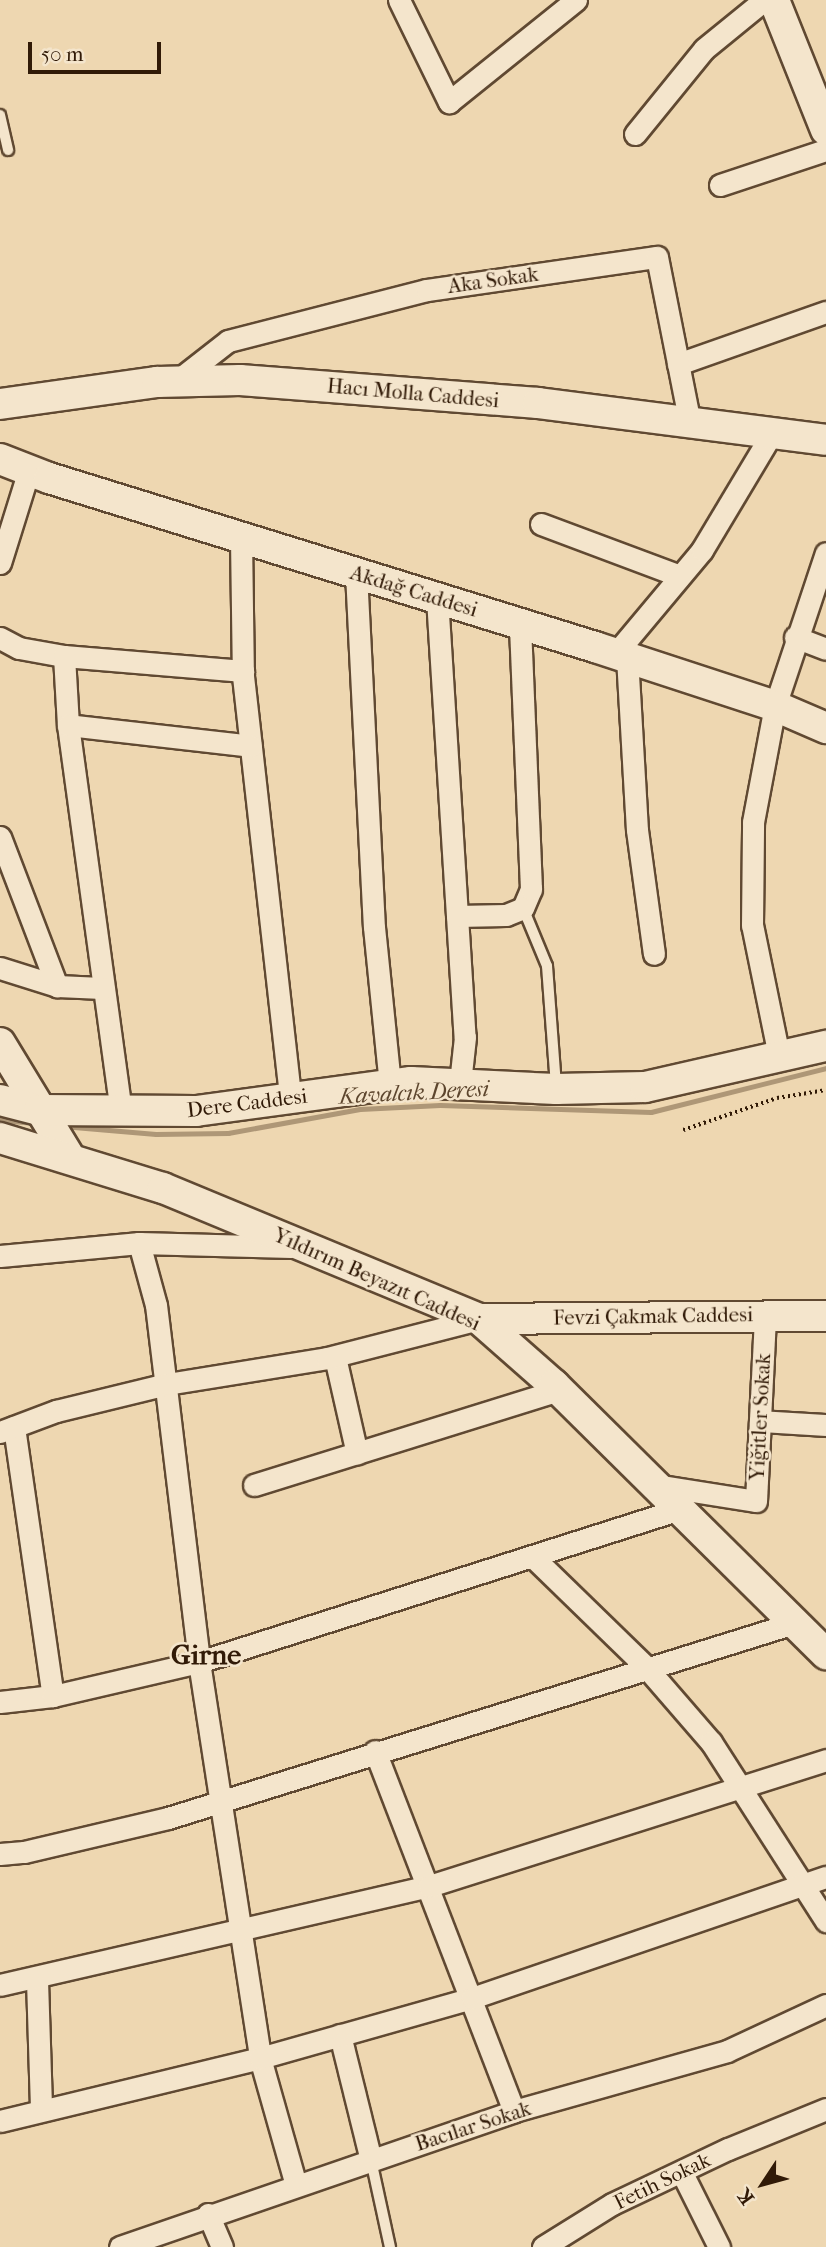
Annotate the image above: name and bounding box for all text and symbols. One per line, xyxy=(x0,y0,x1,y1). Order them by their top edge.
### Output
scale bar xyxy=(32,28,164,72)
text: 50 m xyxy=(41,42,84,66)
street label: Aka Sokak xyxy=(446,261,540,299)
street label: Hacı Molla Caddesi xyxy=(326,373,500,413)
street label: Akdağ Caddesi xyxy=(347,560,481,622)
water label: Kavalcık Deresi xyxy=(338,1075,490,1111)
street label: Dere Caddesi xyxy=(185,1083,309,1123)
street label: Yıldırım Beyazıt Caddesi xyxy=(270,1222,484,1336)
street label: Fevzi Çakmak Caddesi xyxy=(553,1302,753,1330)
street label: Yiğitler Sokak xyxy=(744,1353,776,1481)
district label: Girne xyxy=(171,1638,241,1672)
street label: Bacılar Sokak xyxy=(412,2095,534,2157)
street label: Fetih Sokak xyxy=(610,2147,714,2215)
north arrow xyxy=(728,2149,798,2219)
text: K xyxy=(733,2184,759,2208)

